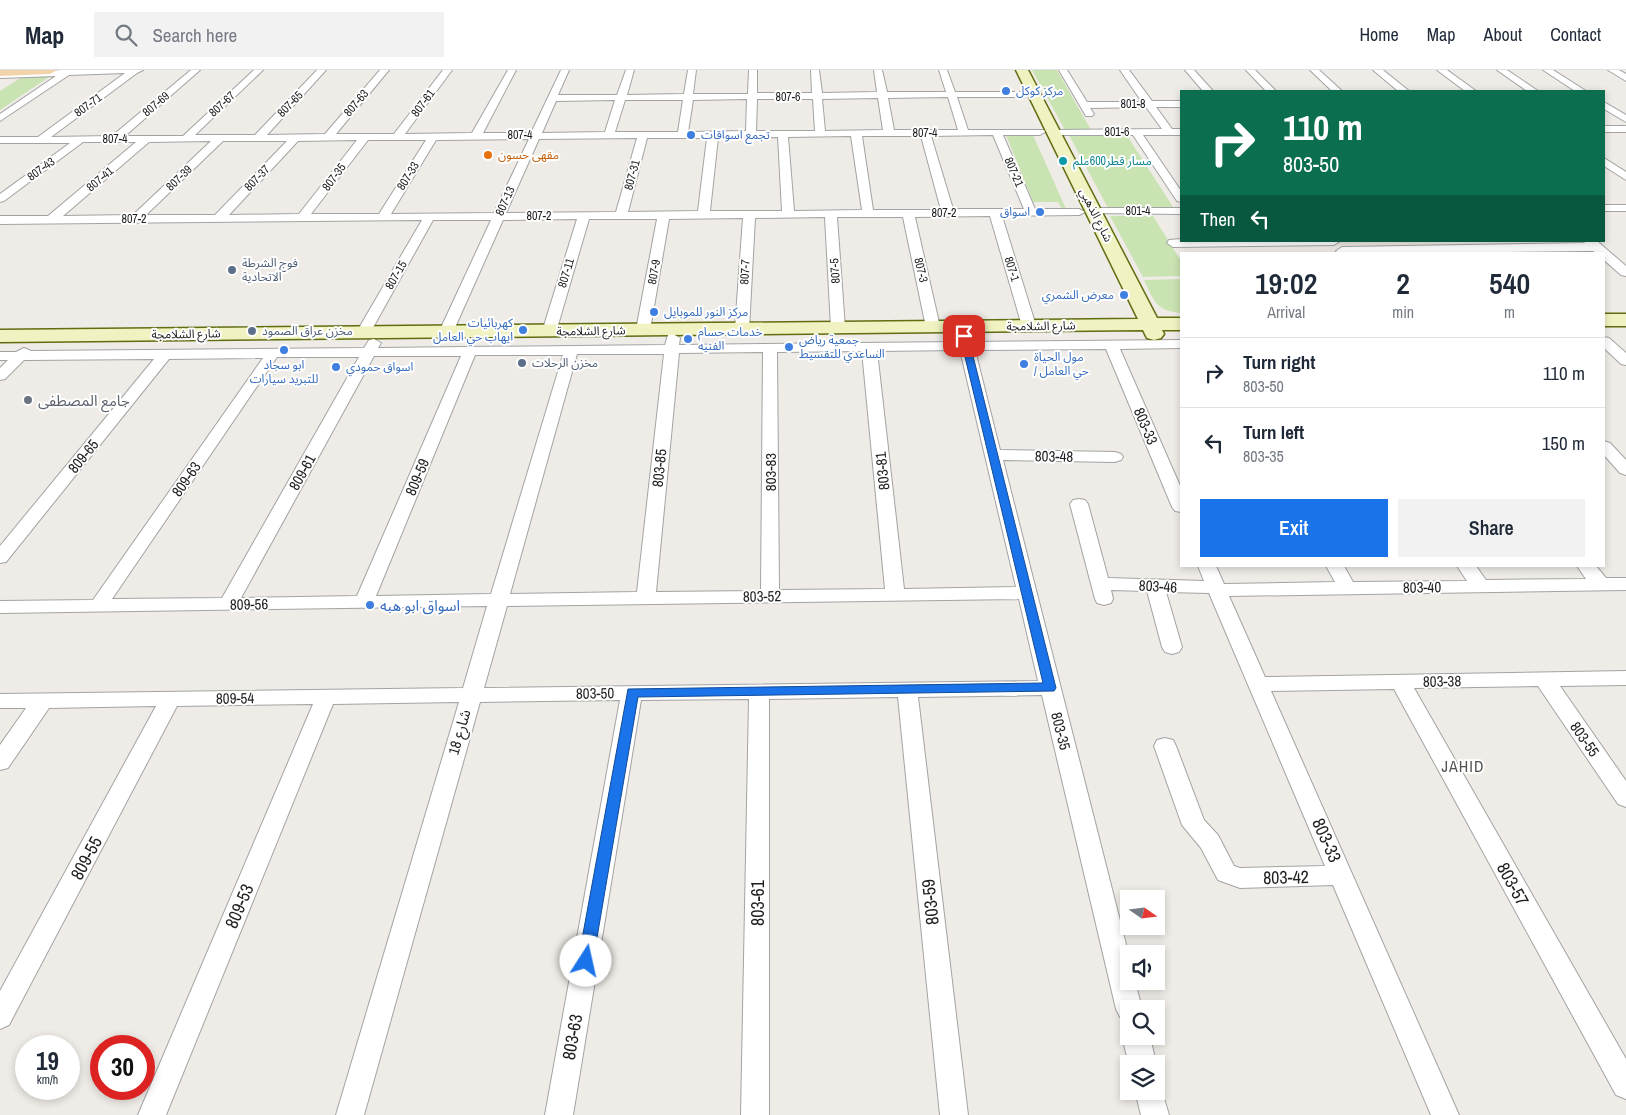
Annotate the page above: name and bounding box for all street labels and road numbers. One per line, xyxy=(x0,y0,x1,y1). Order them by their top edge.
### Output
street label: 807-63 xyxy=(340,86,372,120)
street label: 807-61 xyxy=(407,86,439,120)
street label: 807-67 xyxy=(205,87,239,120)
street label: 807-65 xyxy=(274,87,307,121)
street label: 807-69 xyxy=(139,88,173,120)
street label: 807-71 xyxy=(71,89,106,120)
street label: 807-6 xyxy=(775,89,801,105)
street label: 801-8 xyxy=(1120,96,1146,112)
street label: 801-6 xyxy=(1104,124,1130,140)
street label: 807-4 xyxy=(912,125,938,141)
street label: 807-4 xyxy=(507,127,533,143)
street label: 807-4 xyxy=(102,131,128,147)
street label: 807-43 xyxy=(24,154,58,184)
street label: 807-21 xyxy=(1001,155,1028,190)
street label: 807-31 xyxy=(620,158,644,192)
street label: 807-33 xyxy=(393,159,423,193)
street label: 807-35 xyxy=(318,160,350,194)
street label: 807-37 xyxy=(241,161,274,195)
street label: 807-39 xyxy=(162,162,196,194)
street label: 807-41 xyxy=(83,163,117,195)
street label: 807-13 xyxy=(491,184,519,218)
street label: شارع الذهبي xyxy=(1074,185,1116,245)
street label: 801-4 xyxy=(1125,203,1151,219)
street label: 807-2 xyxy=(931,205,957,221)
street label: 807-2 xyxy=(526,208,552,224)
street label: 807-2 xyxy=(121,211,147,227)
street label: 807-1 xyxy=(1001,255,1023,284)
street label: 807-11 xyxy=(554,256,578,290)
street label: 807-3 xyxy=(910,256,932,284)
street label: 807-15 xyxy=(381,257,411,292)
street label: 807-5 xyxy=(826,257,844,284)
street label: 807-9 xyxy=(644,258,664,286)
street label: 807-7 xyxy=(736,258,754,285)
street label: شارع الشلامجة xyxy=(1006,317,1076,336)
street label: شارع الشلامجة xyxy=(556,322,626,341)
street label: شارع الشلامجة xyxy=(151,325,221,344)
street label: 803-33 xyxy=(1129,404,1163,448)
street label: 809-65 xyxy=(63,434,103,477)
street label: 803-48 xyxy=(1035,445,1073,467)
street label: 803-85 xyxy=(647,448,671,488)
street label: 809-61 xyxy=(284,450,321,494)
street label: 803-81 xyxy=(870,451,894,491)
street label: 803-83 xyxy=(760,453,781,491)
street label: 809-59 xyxy=(400,455,434,499)
street label: 809-63 xyxy=(166,457,206,501)
street label: 803-46 xyxy=(1138,575,1178,597)
street label: 803-40 xyxy=(1403,576,1441,598)
street label: 803-52 xyxy=(743,585,781,607)
street label: 809-56 xyxy=(230,593,268,615)
street label: 803-38 xyxy=(1423,670,1461,692)
street label: 803-50 xyxy=(576,682,614,704)
street label: 809-54 xyxy=(216,687,254,709)
street label: شارع 18 xyxy=(443,707,477,758)
street label: 803-35 xyxy=(1046,710,1076,752)
street label: 803-55 xyxy=(1565,717,1605,761)
street label: 803-33 xyxy=(1306,814,1348,866)
street label: 809-55 xyxy=(64,832,108,884)
street label: 803-57 xyxy=(1491,858,1535,910)
street label: 803-42 xyxy=(1263,864,1309,890)
street label: 803-59 xyxy=(915,878,945,926)
street label: 803-61 xyxy=(745,879,770,926)
street label: 809-53 xyxy=(219,880,259,932)
street label: 803-63 xyxy=(556,1012,588,1062)

